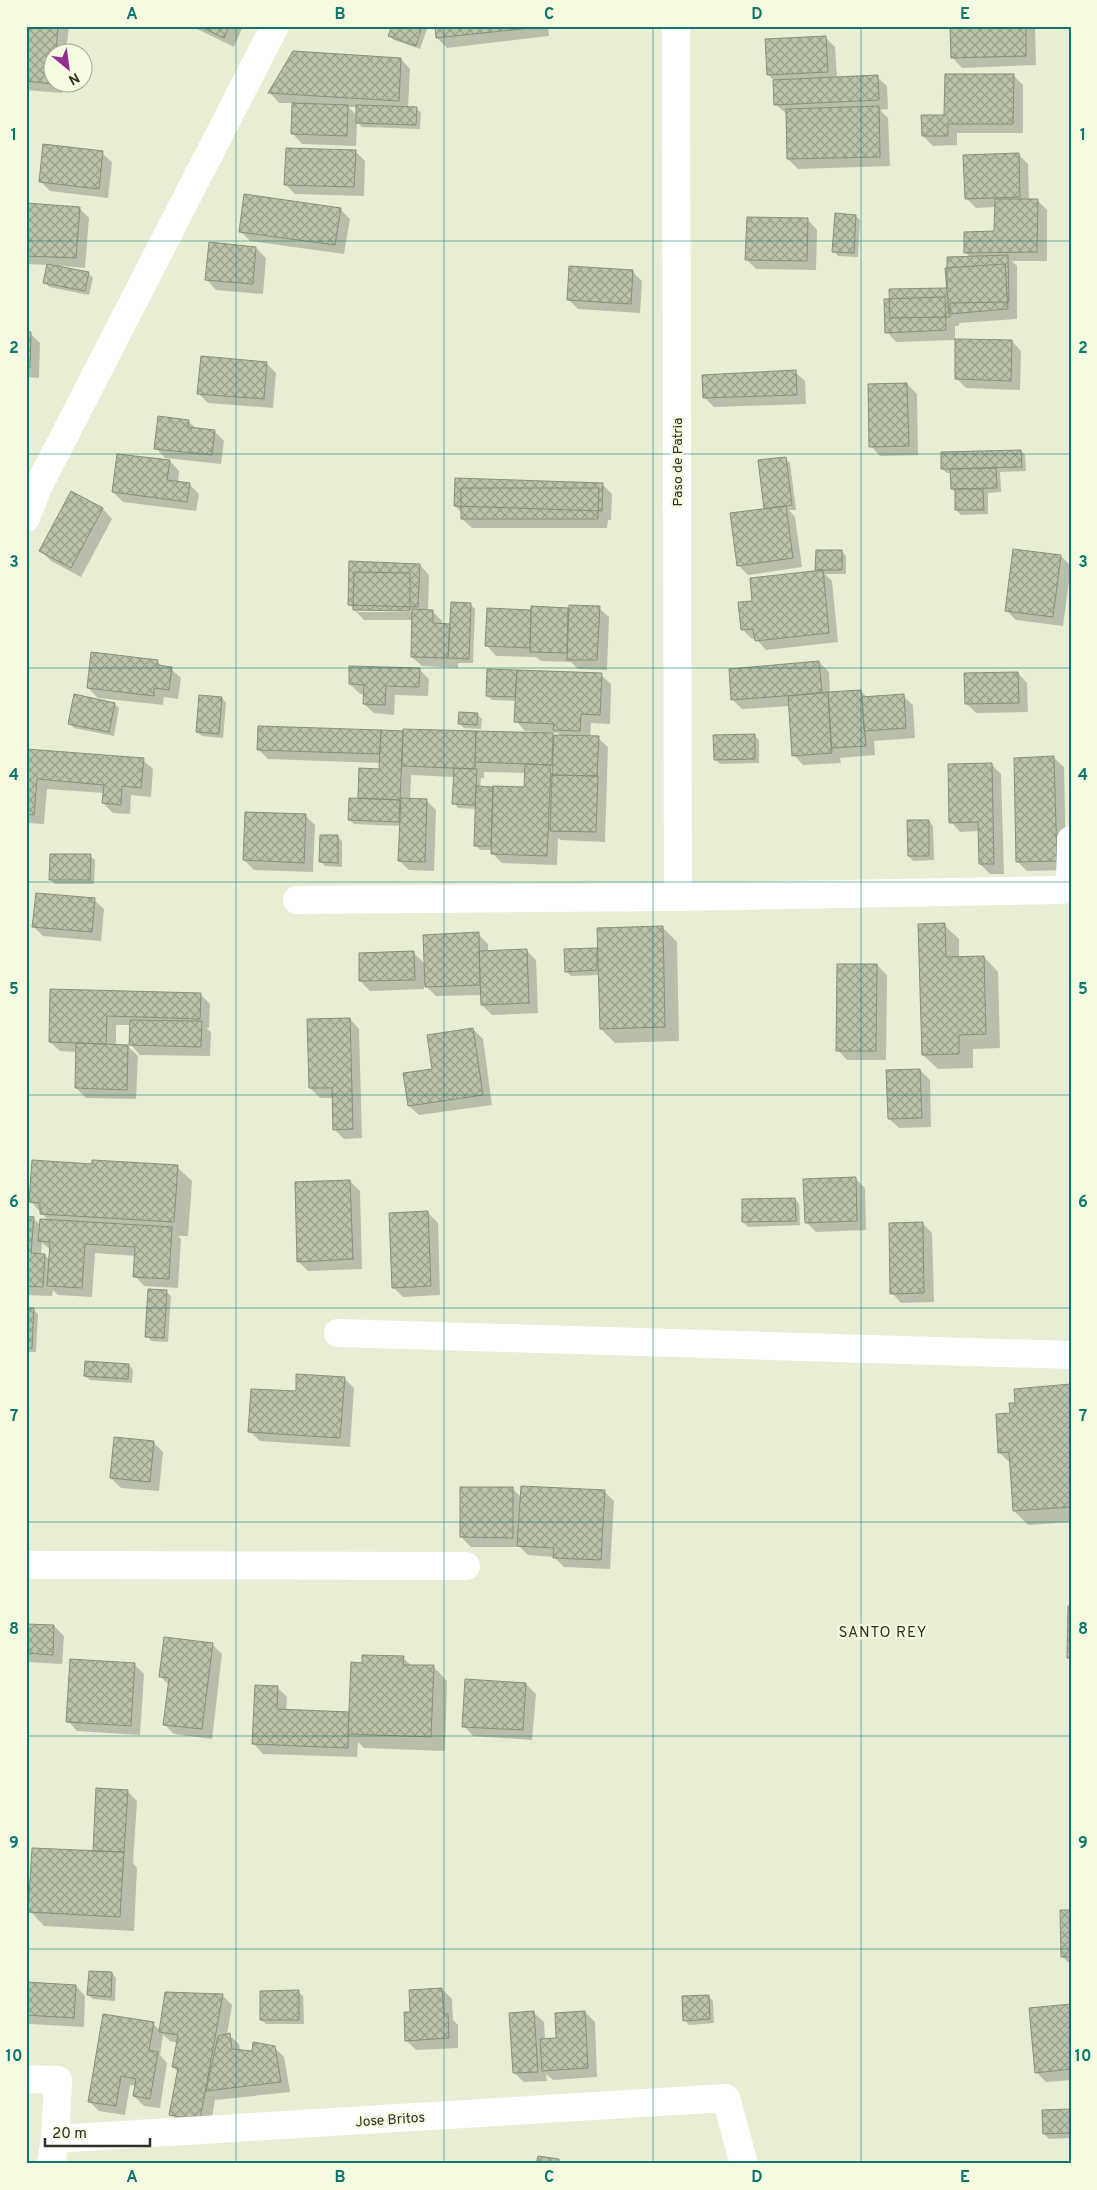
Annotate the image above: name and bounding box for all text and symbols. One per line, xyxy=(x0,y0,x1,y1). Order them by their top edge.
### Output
text: A xyxy=(126,5,138,25)
text: B xyxy=(334,5,346,25)
text: C xyxy=(544,5,554,25)
text: D xyxy=(751,5,763,25)
text: E xyxy=(960,5,970,25)
north arrow xyxy=(42,42,92,92)
text: N xyxy=(65,68,82,88)
text: 1 xyxy=(11,126,17,146)
text: 1 xyxy=(1080,126,1086,146)
text: 2 xyxy=(9,339,19,359)
text: 2 xyxy=(1078,339,1088,359)
street label: Paso de Patria xyxy=(670,418,687,506)
text: 3 xyxy=(9,553,19,573)
text: 3 xyxy=(1078,553,1088,573)
text: 4 xyxy=(9,766,19,786)
text: 4 xyxy=(1078,766,1088,786)
text: 5 xyxy=(9,980,19,1000)
text: 5 xyxy=(1078,980,1088,1000)
text: 6 xyxy=(9,1193,19,1213)
text: 6 xyxy=(1078,1193,1088,1213)
text: 7 xyxy=(10,1407,18,1427)
text: 7 xyxy=(1079,1407,1087,1427)
text: 8 xyxy=(9,1620,19,1640)
text: 8 xyxy=(1078,1620,1088,1640)
district label: SANTO REY xyxy=(839,1624,927,1643)
text: 9 xyxy=(9,1834,19,1854)
text: 9 xyxy=(1078,1834,1088,1854)
text: 10 xyxy=(6,2047,22,2067)
text: 10 xyxy=(1075,2047,1091,2067)
street label: Jose Britos xyxy=(355,2110,426,2131)
scale bar xyxy=(45,2115,150,2147)
text: 20 m xyxy=(52,2125,87,2144)
text: A xyxy=(126,2168,138,2188)
text: B xyxy=(334,2168,346,2188)
text: C xyxy=(544,2168,554,2188)
text: D xyxy=(751,2168,763,2188)
text: E xyxy=(960,2168,970,2188)

